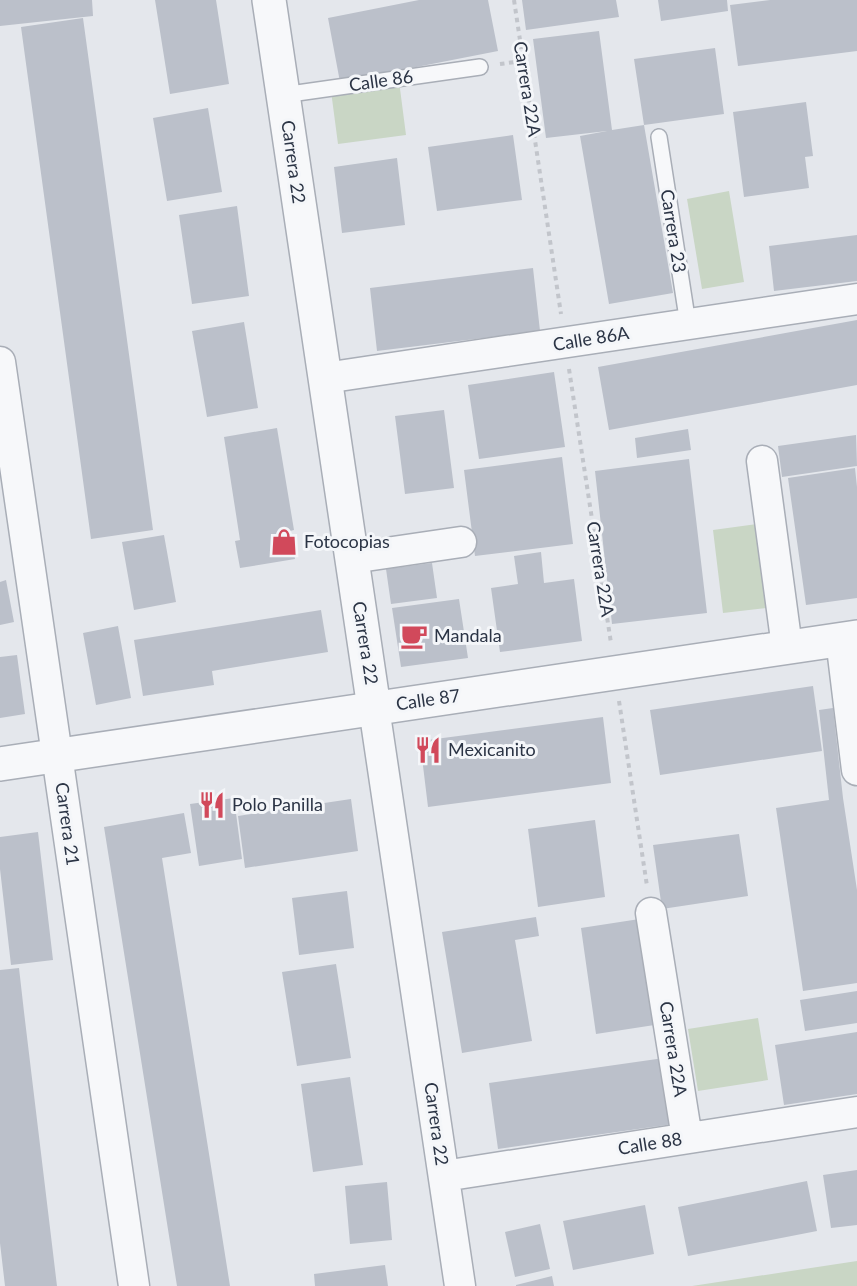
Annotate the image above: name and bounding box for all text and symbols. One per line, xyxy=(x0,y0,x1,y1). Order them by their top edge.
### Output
street label: Carrera 22A xyxy=(510,40,547,139)
street label: Calle 86 xyxy=(347,65,414,95)
street label: Carrera 22 xyxy=(277,119,311,205)
street label: Carrera 23 xyxy=(657,188,691,274)
street label: Calle 86A xyxy=(551,321,631,355)
street label: Carrera 22A xyxy=(583,520,620,619)
shop icon: Fotocopias xyxy=(269,527,299,557)
place label: Fotocopias xyxy=(304,530,390,552)
street label: Carrera 22 xyxy=(349,600,383,686)
cafe icon: Mandala xyxy=(399,621,429,651)
place label: Mandala xyxy=(434,624,502,646)
street label: Calle 87 xyxy=(394,684,461,714)
restaurant icon: Mexicanito xyxy=(413,735,443,765)
place label: Mexicanito xyxy=(448,738,536,760)
street label: Carrera 21 xyxy=(51,781,85,867)
restaurant icon: Polo Panilla xyxy=(197,790,227,820)
place label: Polo Panilla xyxy=(232,793,323,815)
street label: Carrera 22A xyxy=(656,1000,693,1099)
street label: Carrera 22 xyxy=(420,1081,454,1167)
street label: Calle 88 xyxy=(616,1127,683,1159)

